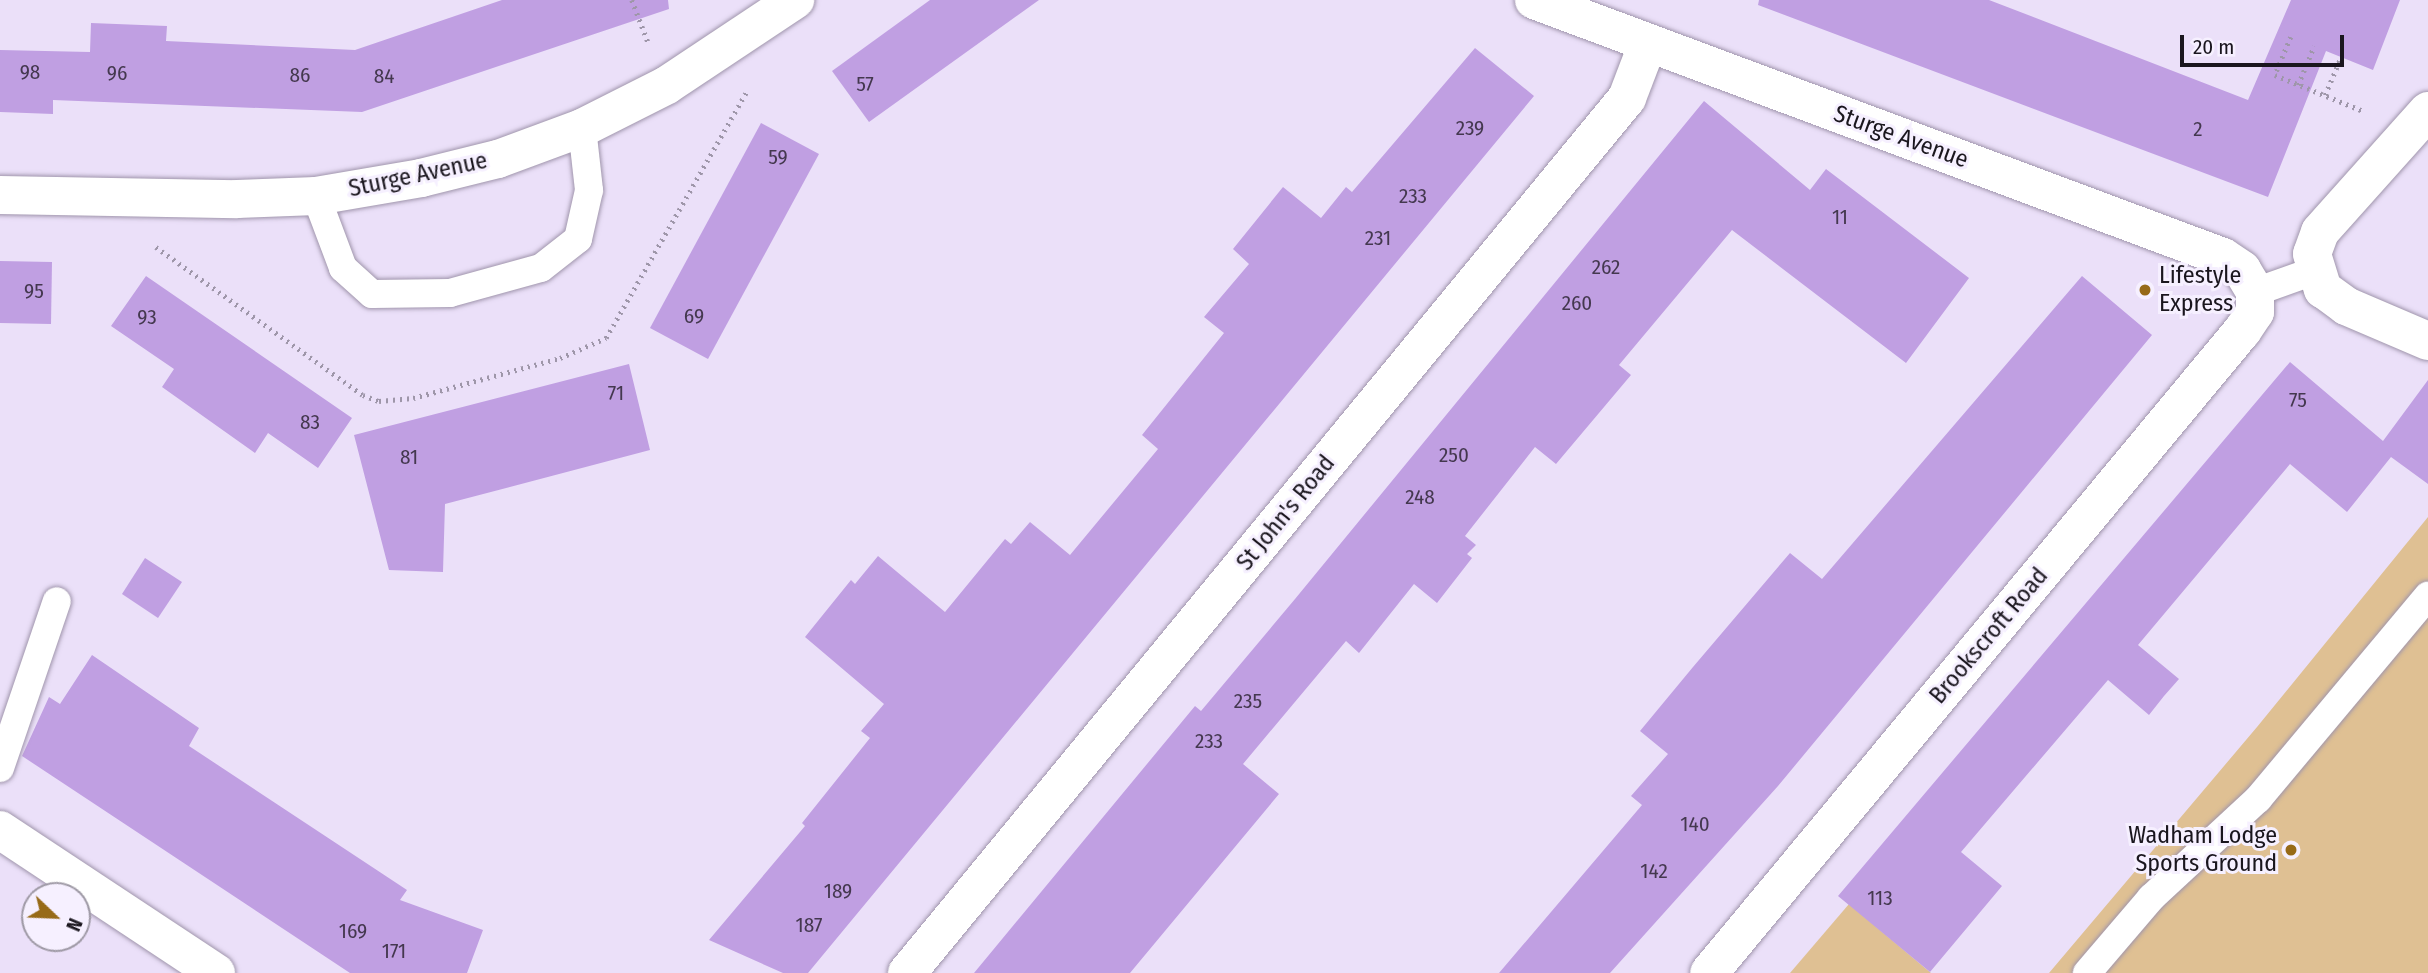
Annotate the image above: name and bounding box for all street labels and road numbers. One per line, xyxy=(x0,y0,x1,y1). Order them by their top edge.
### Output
street label: Sturge Avenue xyxy=(1830,99,1972,175)
street label: Sturge Avenue xyxy=(346,146,490,204)
street label: St John's Road xyxy=(1231,450,1341,576)
street label: Brookscroft Road xyxy=(1924,562,2054,710)

